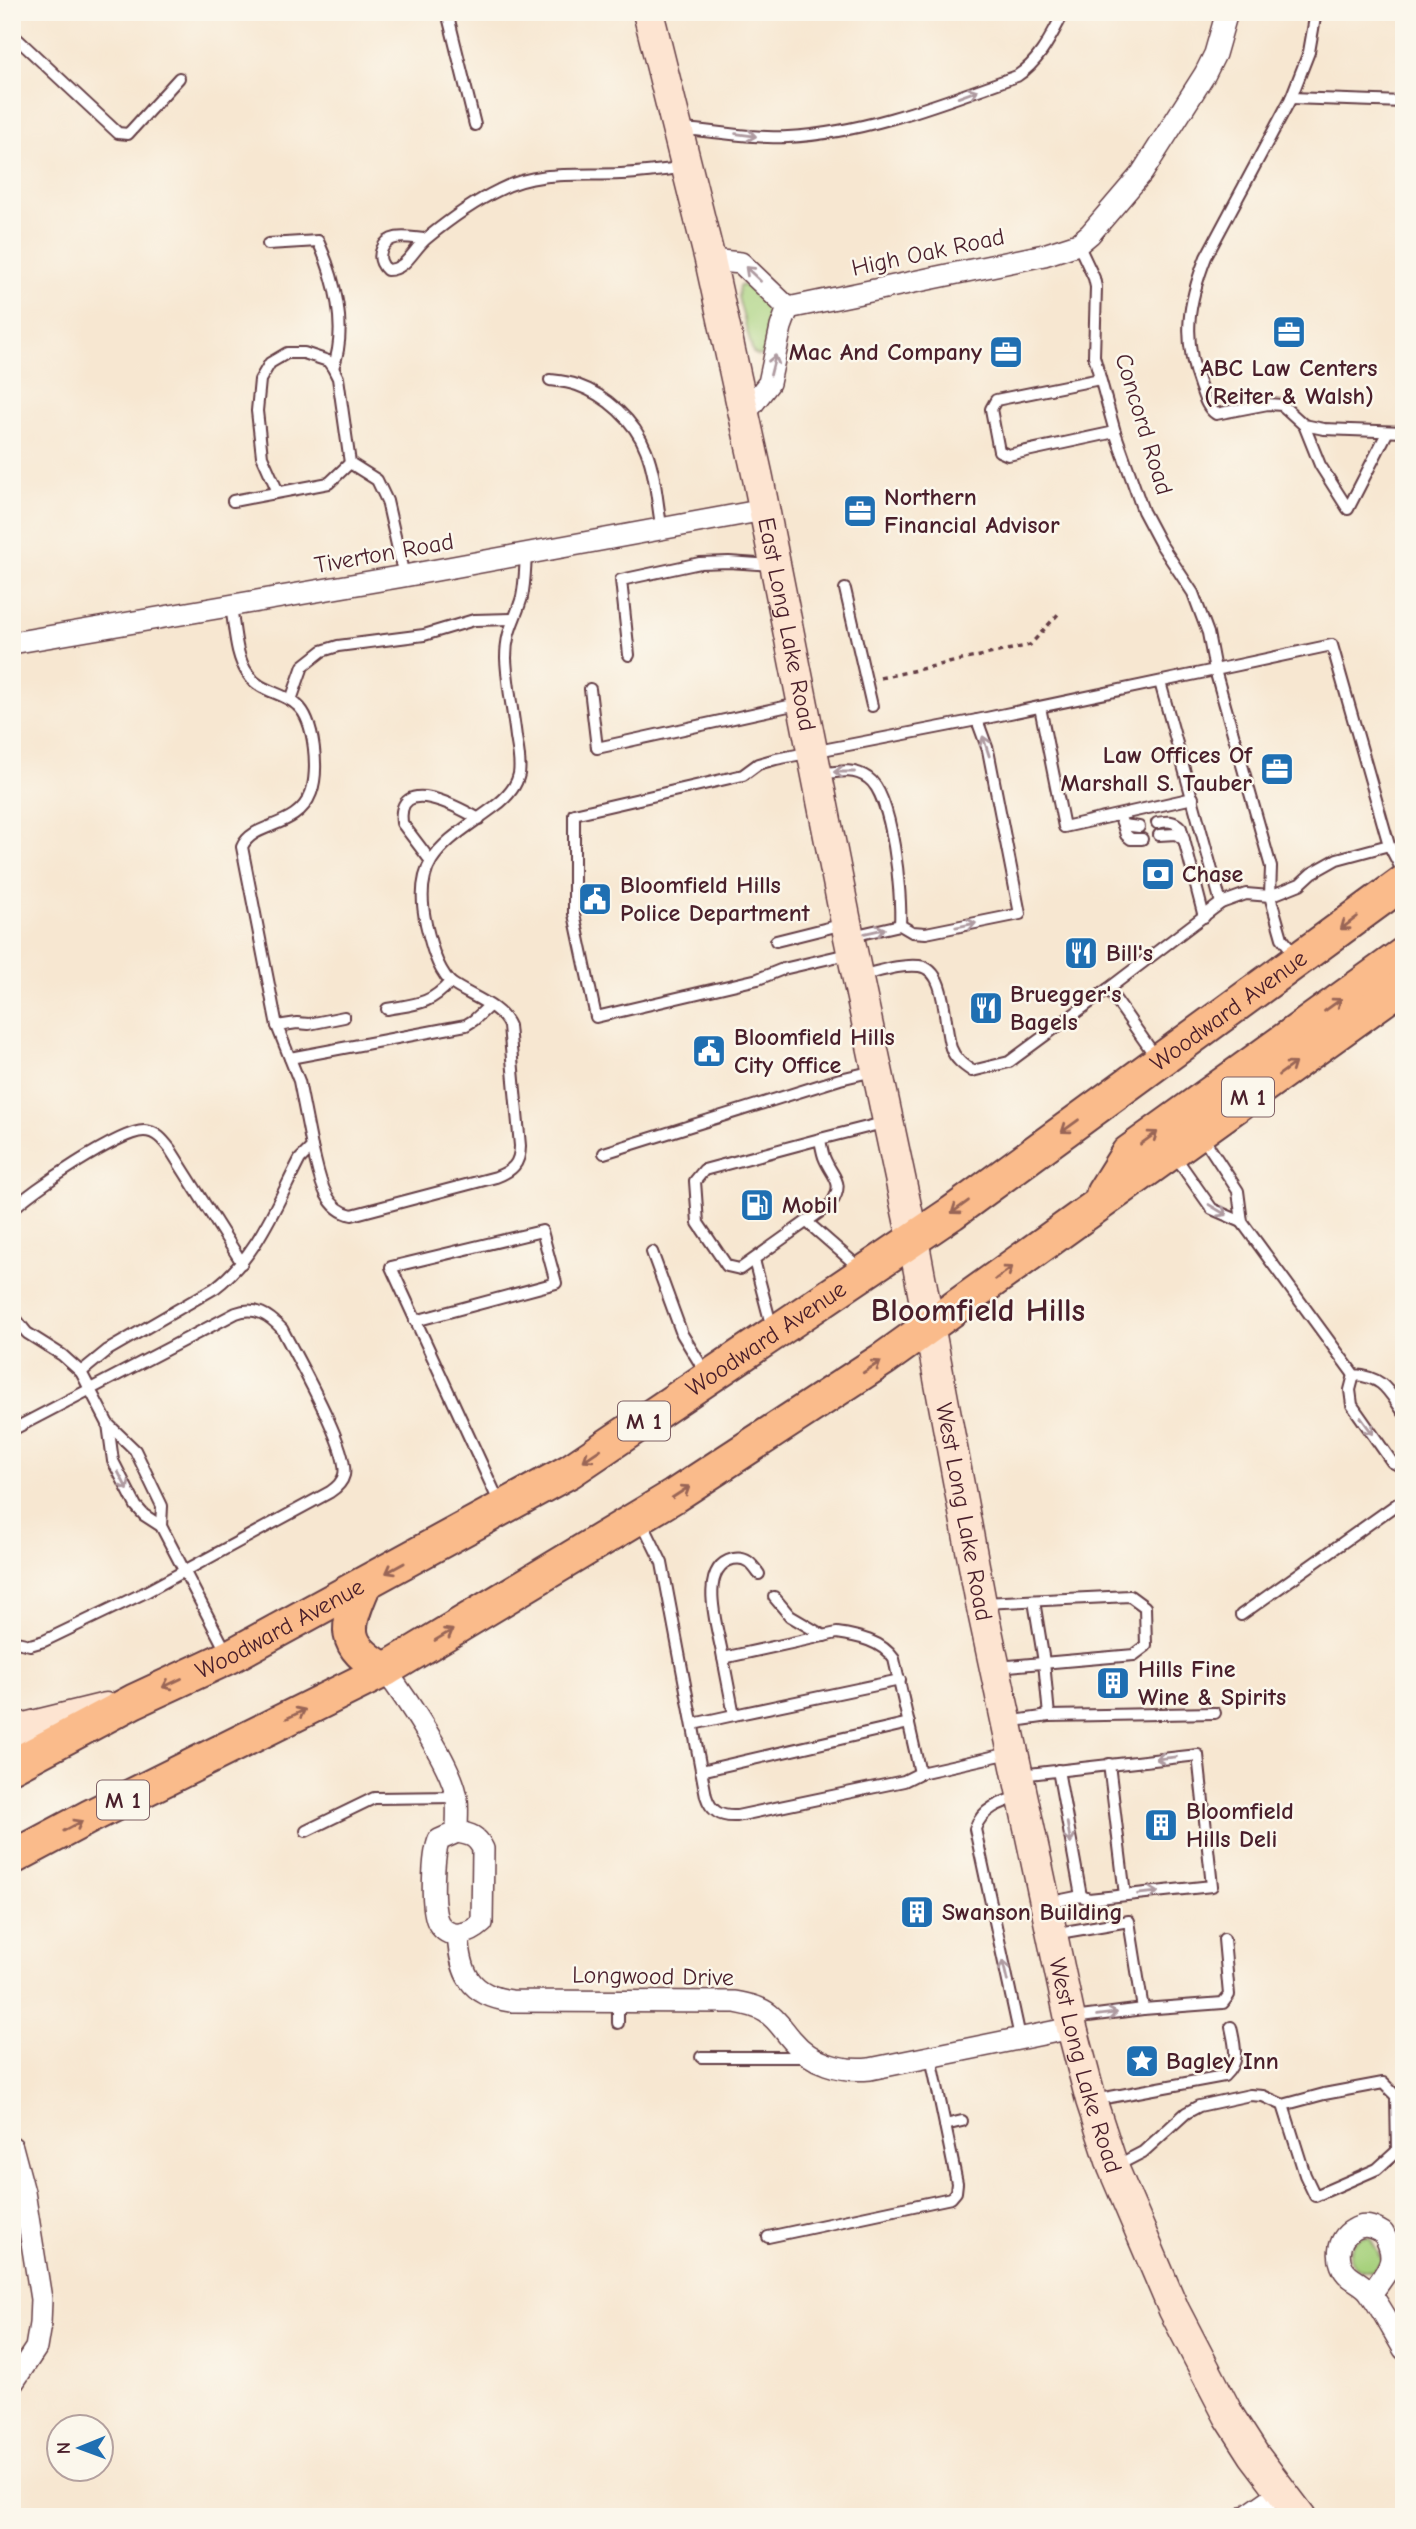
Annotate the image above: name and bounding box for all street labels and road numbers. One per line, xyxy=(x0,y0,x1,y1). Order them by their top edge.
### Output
street label: High Oak Road xyxy=(849,222,1007,282)
street label: Concord Road xyxy=(1109,350,1179,498)
street label: East Long Lake Road xyxy=(752,515,822,734)
street label: Tiverton Road xyxy=(312,527,456,579)
street label: Woodward Avenue xyxy=(1145,944,1312,1077)
road number: M 1 xyxy=(1222,1078,1274,1116)
street label: Woodward Avenue xyxy=(681,1275,851,1402)
street label: West Long Lake Road xyxy=(930,1400,998,1623)
road number: M 1 xyxy=(618,1402,670,1440)
street label: Woodward Avenue xyxy=(191,1572,369,1685)
road number: M 1 xyxy=(97,1781,149,1820)
street label: West Long Lake Road xyxy=(1043,1955,1128,2176)
street label: Longwood Drive xyxy=(572,1961,734,1991)

